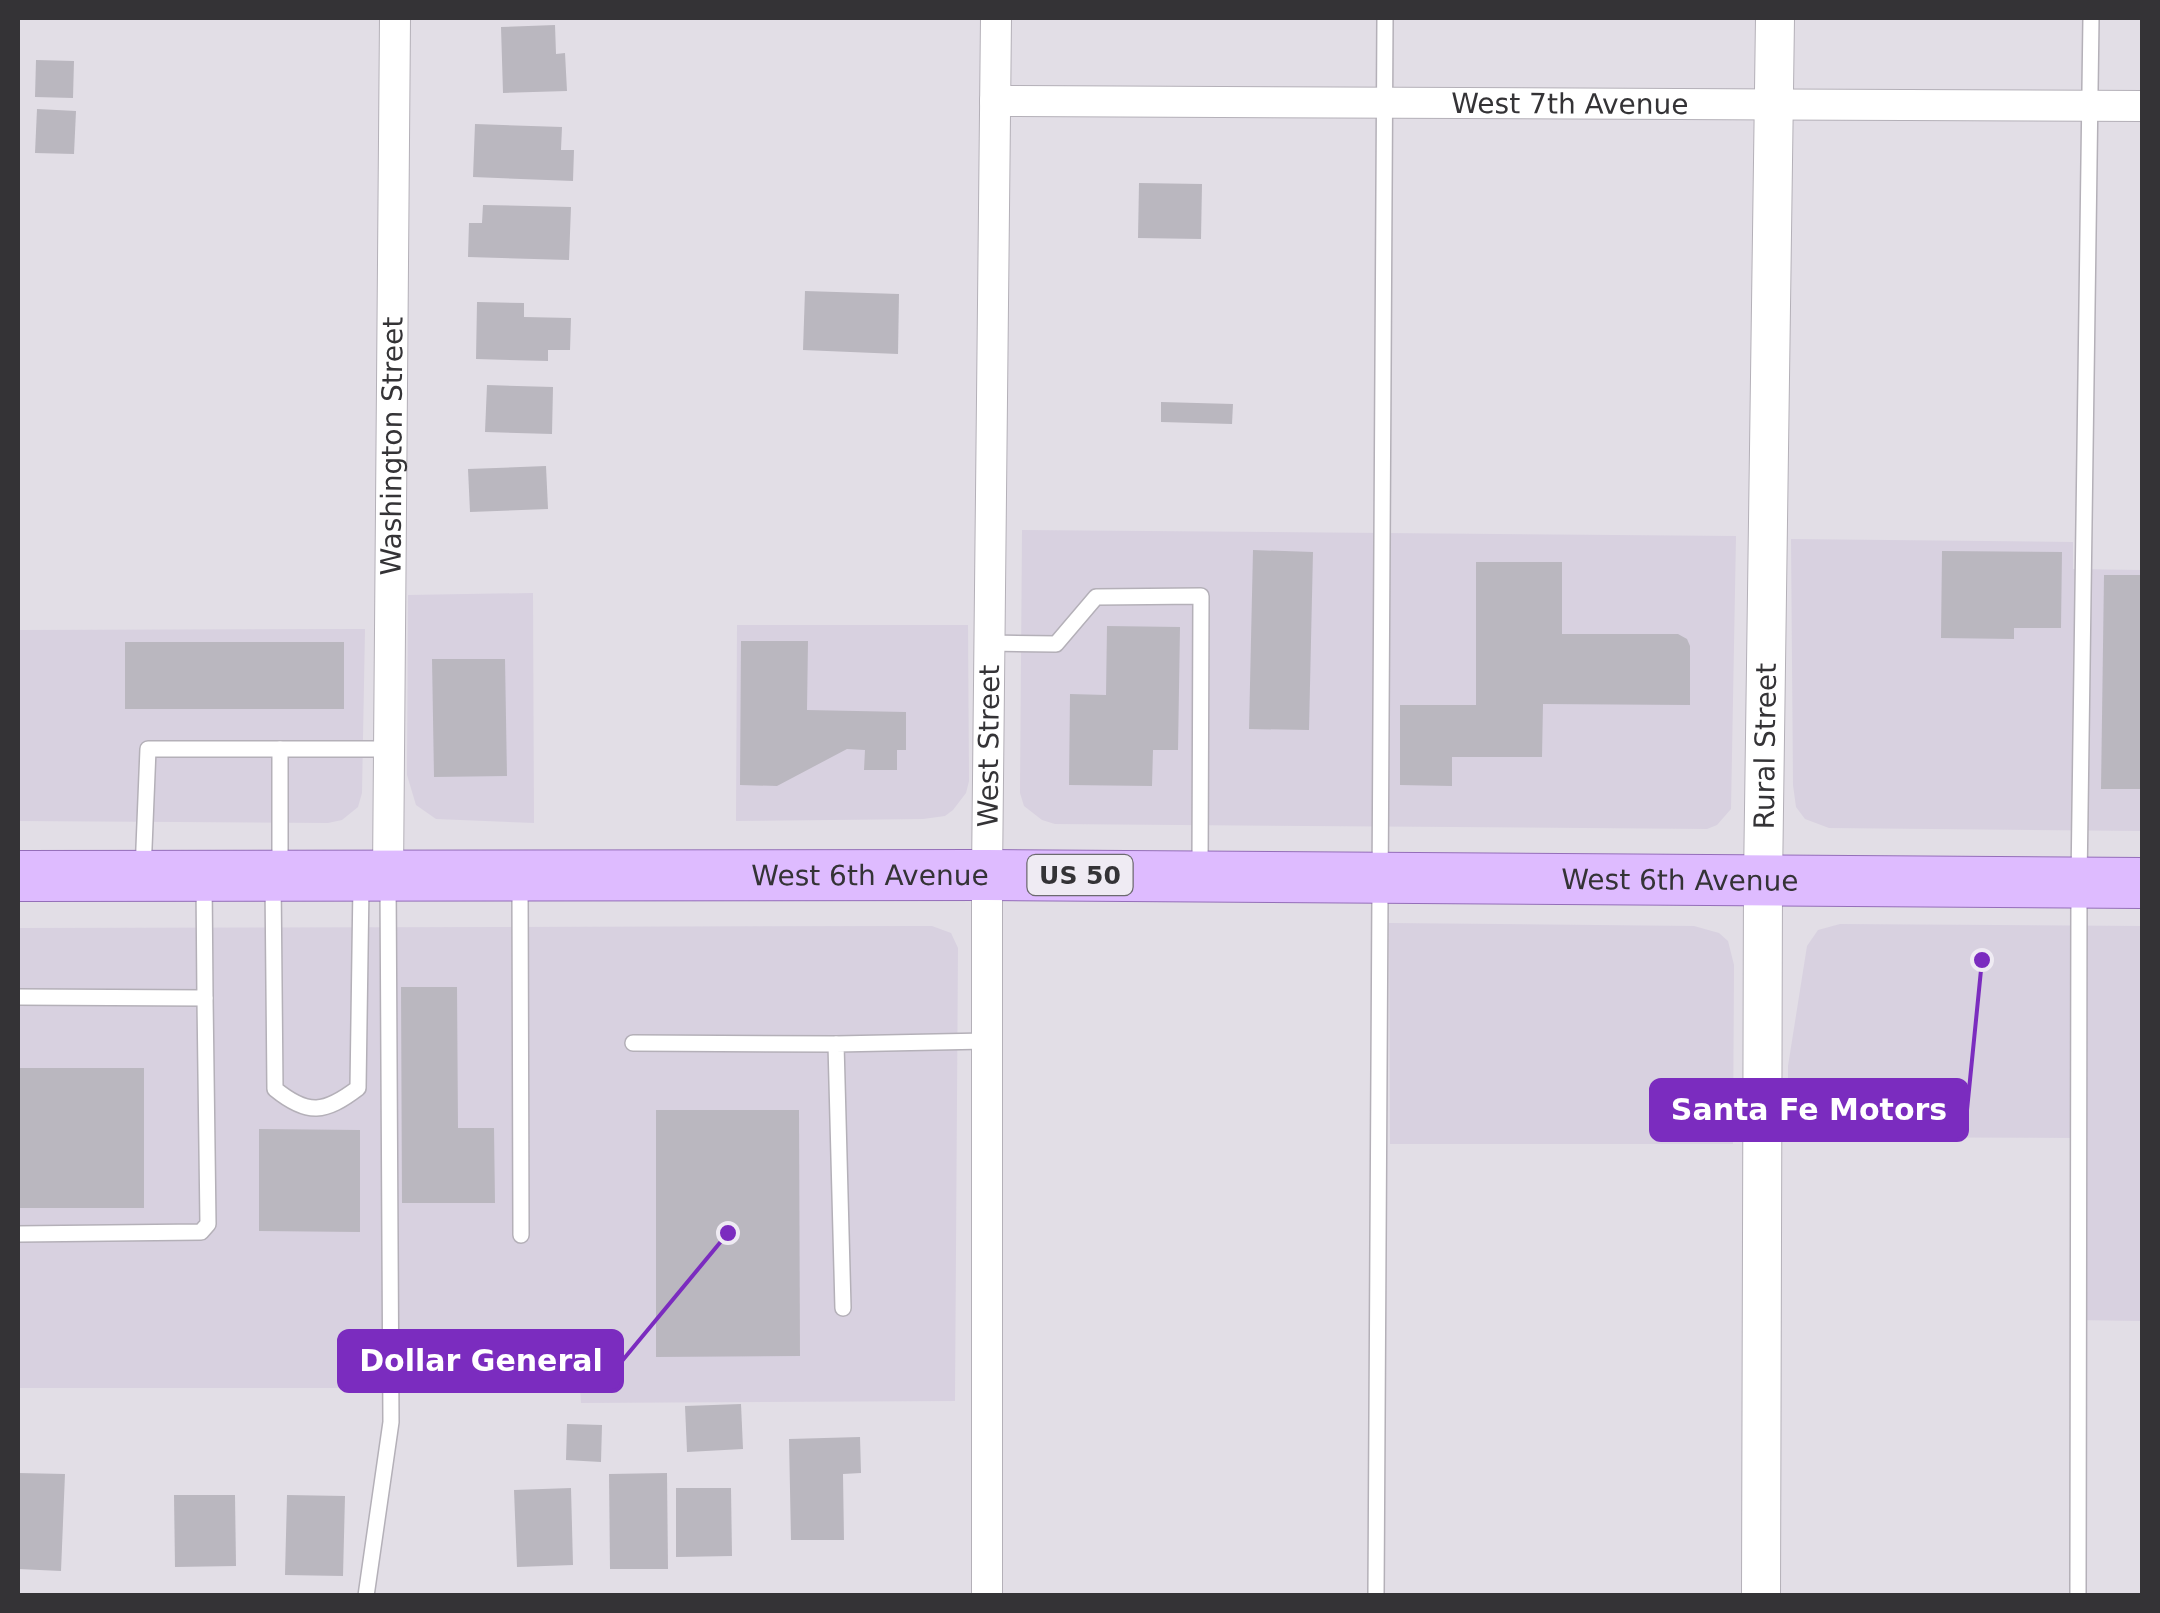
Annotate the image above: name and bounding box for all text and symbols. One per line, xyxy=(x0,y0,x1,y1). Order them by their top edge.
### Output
street label: West 7th Avenue xyxy=(1451,87,1689,121)
street label: Washington Street xyxy=(374,317,410,575)
street label: Rural Street xyxy=(1748,663,1783,829)
street label: West Street xyxy=(972,664,1006,828)
road number: US 50 xyxy=(1028,855,1132,895)
street label: West 6th Avenue xyxy=(751,859,989,892)
street label: West 6th Avenue xyxy=(1561,863,1799,898)
callout: Santa Fe Motors xyxy=(1651,1080,1967,1140)
text: Santa Fe Motors xyxy=(1671,1092,1947,1127)
callout: Dollar General xyxy=(339,1331,622,1391)
text: Dollar General xyxy=(359,1343,603,1378)

